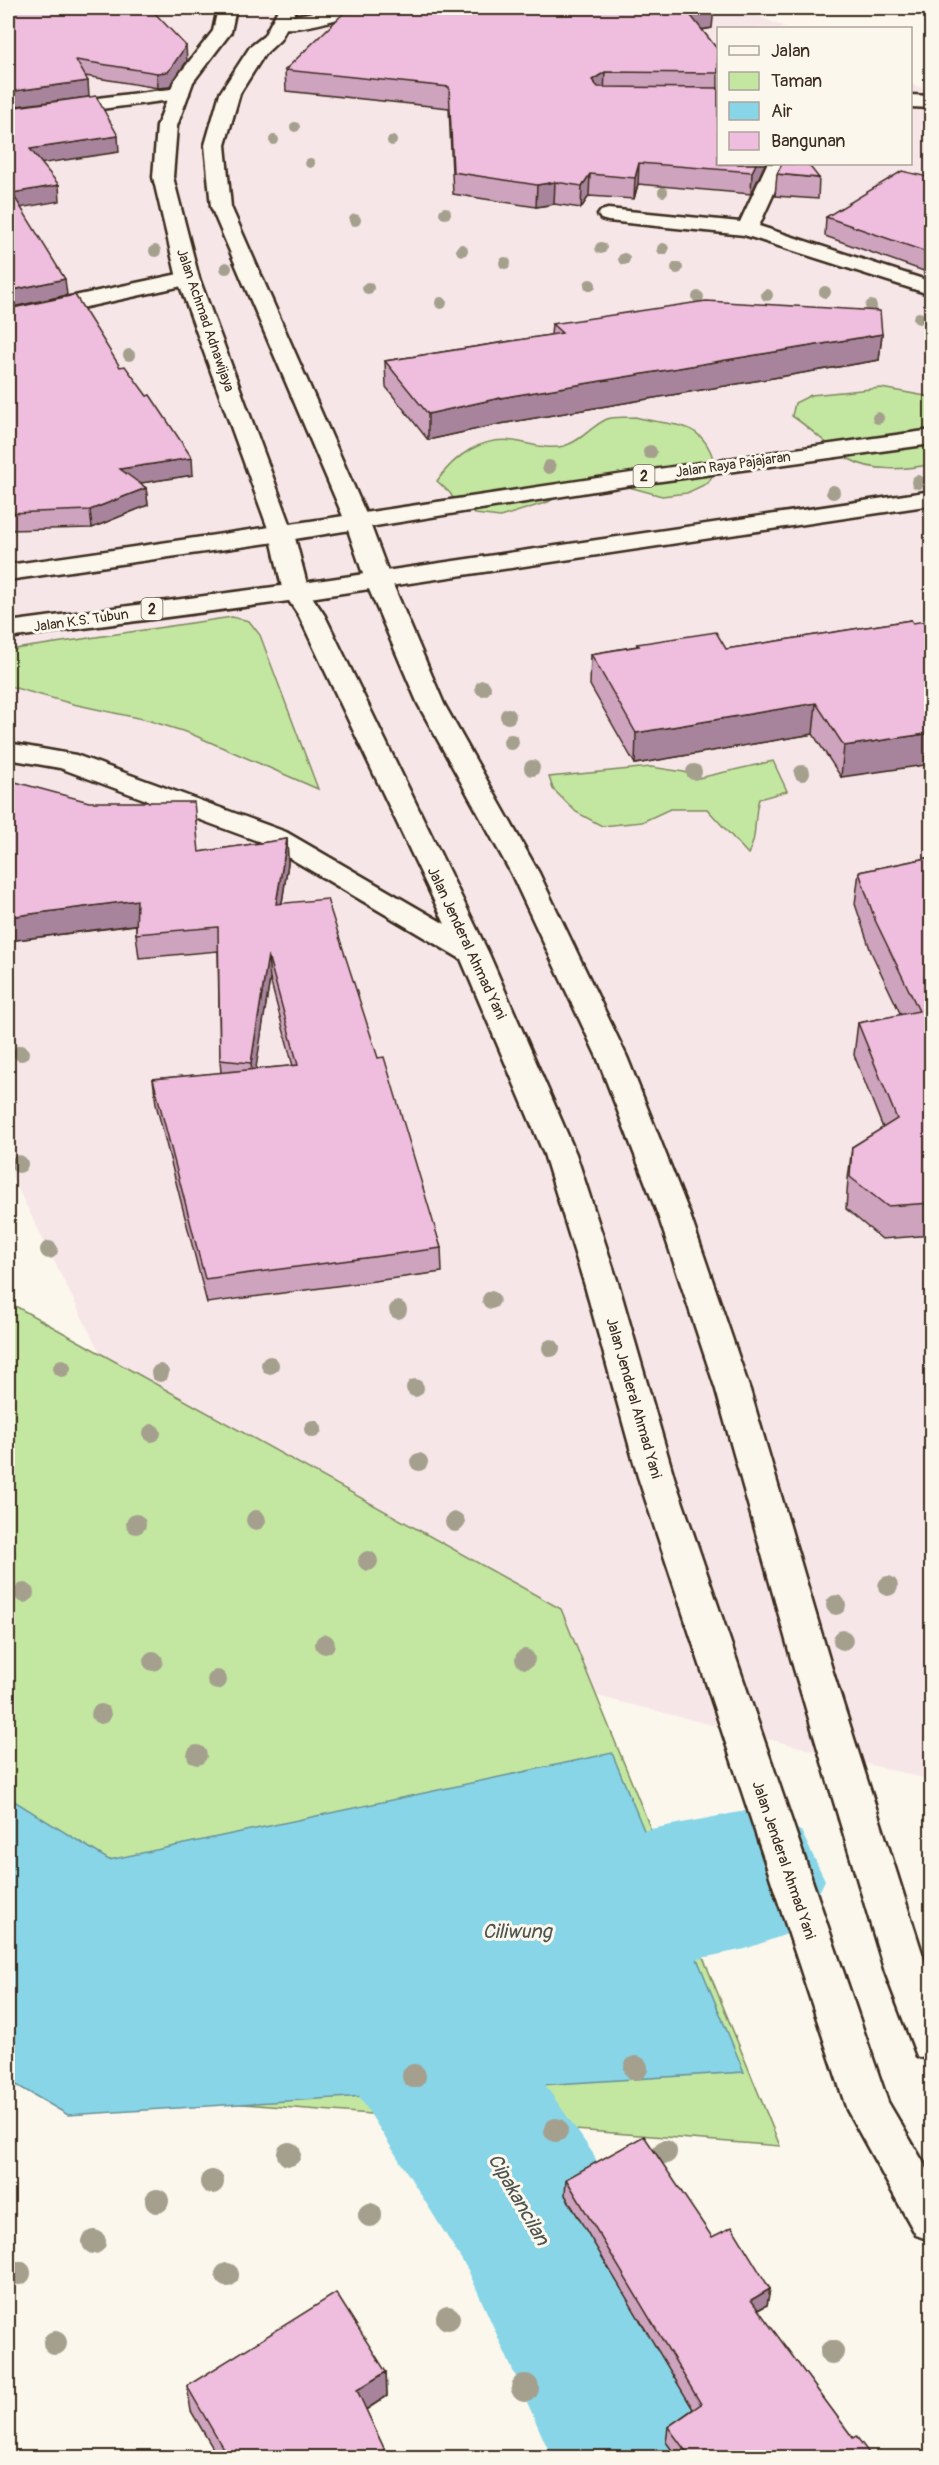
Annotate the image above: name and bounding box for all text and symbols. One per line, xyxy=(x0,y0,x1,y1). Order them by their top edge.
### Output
legend xyxy=(717,27,912,165)
text: Jalan xyxy=(771,40,810,63)
text: Taman xyxy=(771,70,822,93)
text: Air xyxy=(771,100,793,123)
text: Bangunan xyxy=(771,130,846,153)
street label: Jalan Achmad Adnawijaya xyxy=(173,246,238,394)
street label: Jalan Raya Pajajaran xyxy=(674,448,792,481)
road number: 2 xyxy=(634,465,654,487)
road number: 2 xyxy=(142,598,162,620)
street label: Jalan K.S. Tubun xyxy=(33,605,130,636)
street label: Jalan Jenderal Ahmad Yani xyxy=(423,864,510,1023)
street label: Jalan Jenderal Ahmad Yani xyxy=(601,1316,666,1481)
street label: Jalan Jenderal Ahmad Yani xyxy=(747,1778,820,1942)
water label: Ciliwung xyxy=(482,1919,554,1944)
water label: Cipakancilan xyxy=(482,2149,556,2251)

